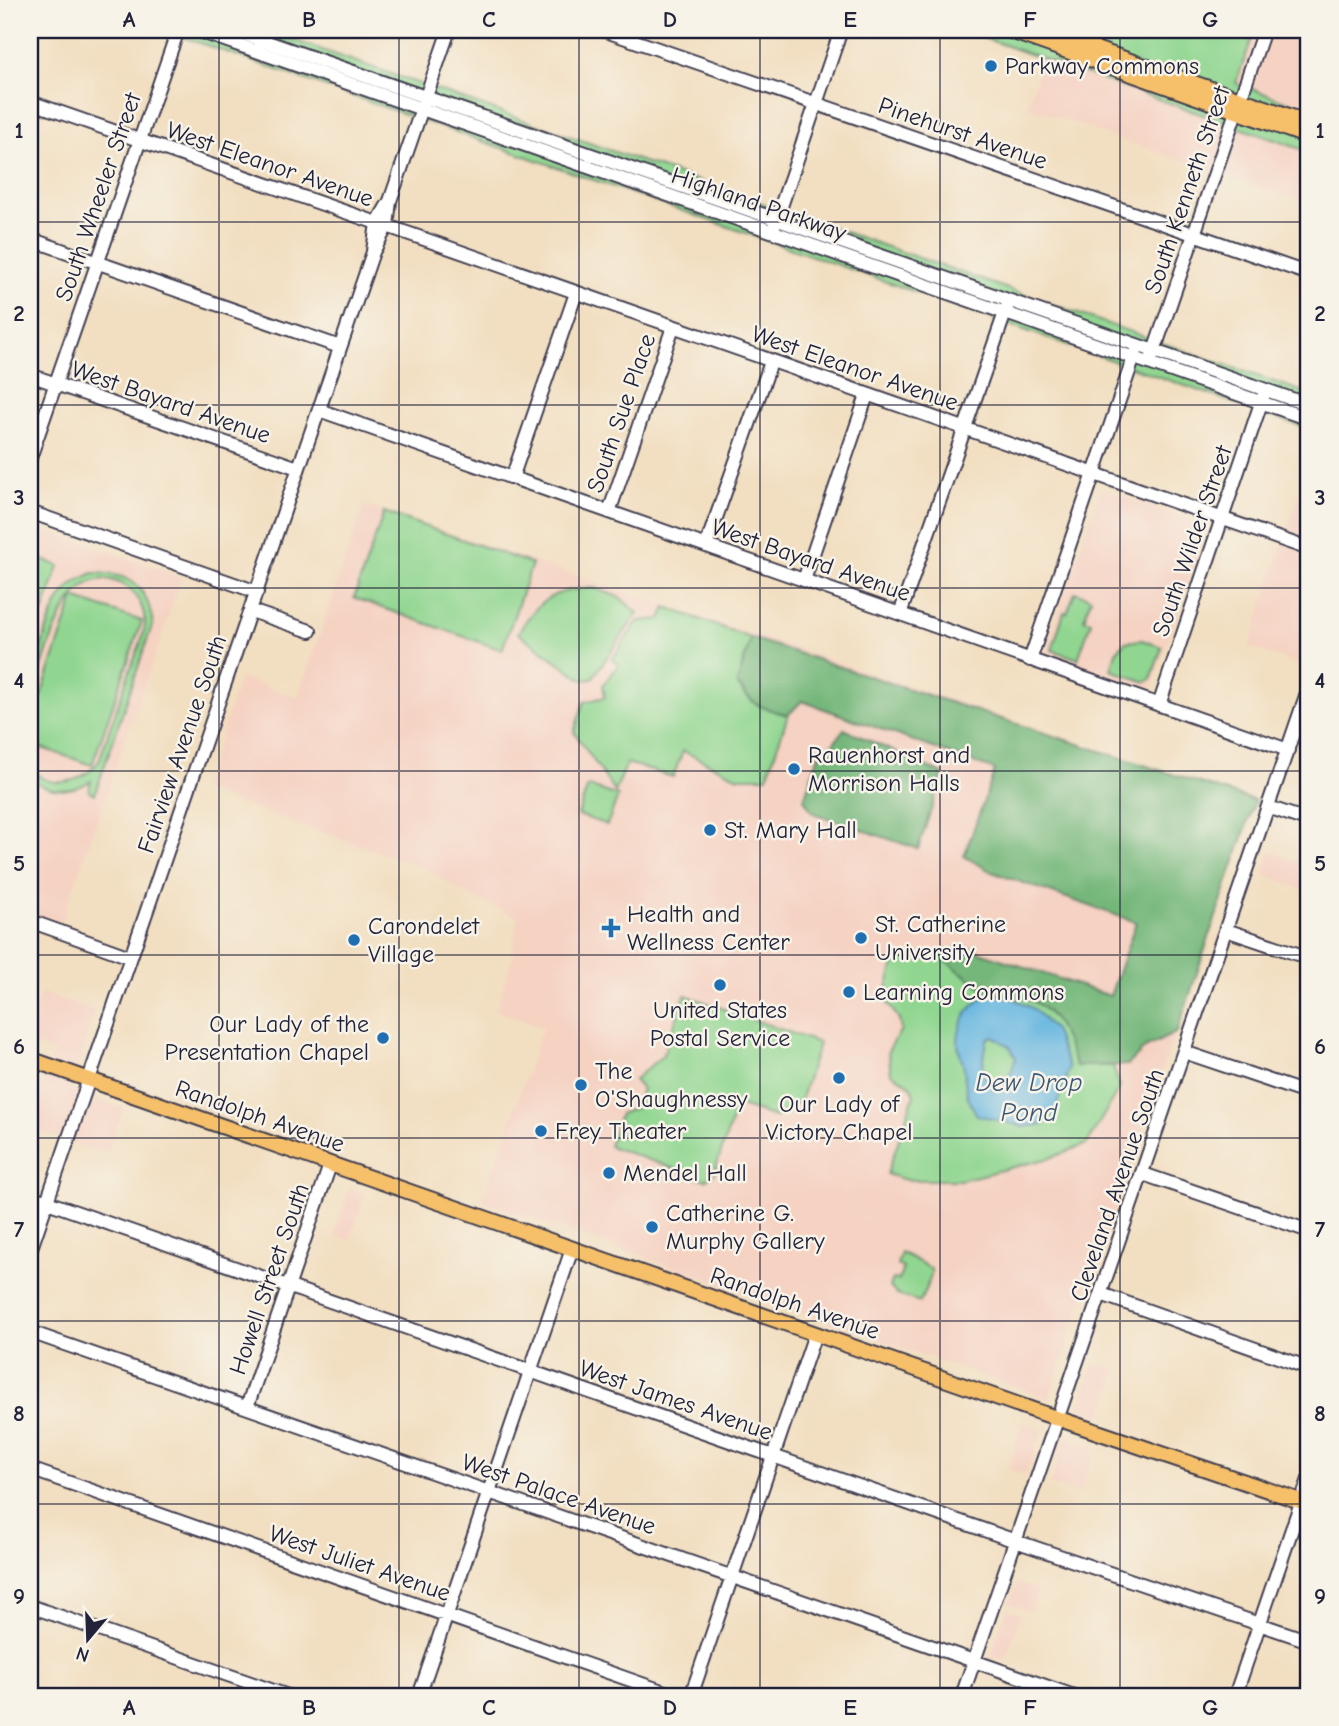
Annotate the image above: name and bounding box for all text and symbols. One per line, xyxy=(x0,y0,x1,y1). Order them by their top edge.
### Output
text: A xyxy=(123,6,136,33)
text: B xyxy=(302,6,316,33)
text: C xyxy=(482,6,496,33)
text: D xyxy=(663,6,677,33)
text: E xyxy=(843,6,857,33)
text: F xyxy=(1023,6,1037,33)
text: G xyxy=(1202,6,1218,33)
place label: Parkway Commons xyxy=(1005,52,1199,80)
marker: Parkway Commons xyxy=(983,58,999,74)
street label: South Kenneth Street xyxy=(1138,81,1236,298)
street label: South Wheeler Street xyxy=(49,88,147,305)
street label: Pinehurst Avenue xyxy=(875,91,1051,175)
street label: West Eleanor Avenue xyxy=(163,115,377,213)
text: 1 xyxy=(14,117,24,144)
text: 1 xyxy=(1315,117,1325,144)
street label: Highland Parkway xyxy=(668,161,850,247)
text: 2 xyxy=(13,300,25,327)
text: 2 xyxy=(1314,300,1326,327)
street label: West Eleanor Avenue xyxy=(748,319,962,417)
street label: South Sue Place xyxy=(581,330,661,496)
street label: West Bayard Avenue xyxy=(68,355,274,449)
street label: South Wilder Street xyxy=(1146,441,1238,640)
text: 3 xyxy=(13,484,25,511)
text: 3 xyxy=(1314,484,1326,511)
street label: West Bayard Avenue xyxy=(708,513,914,607)
street label: Fairview Avenue South xyxy=(132,631,232,857)
text: 4 xyxy=(14,667,25,694)
text: 4 xyxy=(1315,667,1326,694)
place label: Rauenhorst and Morrison Halls xyxy=(808,741,970,797)
marker: Rauenhorst and Morrison Halls xyxy=(786,761,802,777)
place label: St. Mary Hall xyxy=(724,816,857,844)
marker: St. Mary Hall xyxy=(702,822,718,838)
text: 5 xyxy=(13,850,25,877)
text: 5 xyxy=(1314,850,1326,877)
place label: Health and Wellness Center xyxy=(627,900,790,956)
place label: St. Catherine University xyxy=(875,910,1006,966)
place label: Carondelet Village xyxy=(368,912,480,968)
marker: Health and Wellness Center xyxy=(601,918,621,938)
marker: St. Catherine University xyxy=(853,930,869,946)
marker: Carondelet Village xyxy=(346,932,362,948)
marker: United States Postal Service xyxy=(712,977,728,993)
place label: Learning Commons xyxy=(863,978,1064,1006)
marker: Learning Commons xyxy=(841,984,857,1000)
place label: United States Postal Service xyxy=(650,996,790,1052)
place label: Our Lady of the Presentation Chapel xyxy=(164,1010,369,1066)
marker: Our Lady of the Presentation Chapel xyxy=(375,1030,391,1046)
text: 6 xyxy=(13,1033,25,1060)
text: 6 xyxy=(1314,1033,1326,1060)
place label: The O'Shaughnessy xyxy=(595,1057,748,1113)
street label: Cleveland Avenue South xyxy=(1064,1065,1170,1305)
water label: Dew Drop Pond xyxy=(975,1068,1083,1128)
marker: Our Lady of Victory Chapel xyxy=(831,1070,847,1086)
street label: Randolph Avenue xyxy=(172,1074,348,1158)
marker: The O'Shaughnessy xyxy=(573,1077,589,1093)
place label: Our Lady of Victory Chapel xyxy=(765,1090,913,1146)
place label: Frey Theater xyxy=(555,1117,687,1145)
marker: Frey Theater xyxy=(533,1123,549,1139)
place label: Mendel Hall xyxy=(623,1159,747,1187)
marker: Mendel Hall xyxy=(601,1165,617,1181)
street label: Howell Street South xyxy=(223,1180,315,1378)
place label: Catherine G. Murphy Gallery xyxy=(666,1199,825,1255)
text: 7 xyxy=(14,1216,25,1243)
text: 7 xyxy=(1315,1216,1326,1243)
marker: Catherine G. Murphy Gallery xyxy=(644,1219,660,1235)
street label: Randolph Avenue xyxy=(707,1261,883,1345)
street label: West James Avenue xyxy=(576,1354,776,1446)
text: 8 xyxy=(13,1400,25,1427)
text: 8 xyxy=(1314,1400,1326,1427)
street label: West Palace Avenue xyxy=(458,1448,660,1540)
street label: West Juliet Avenue xyxy=(266,1519,454,1607)
text: 9 xyxy=(13,1583,25,1610)
text: 9 xyxy=(1314,1583,1326,1610)
north arrow xyxy=(52,1604,122,1674)
text: N xyxy=(73,1642,92,1667)
text: A xyxy=(123,1694,136,1721)
text: B xyxy=(302,1694,316,1721)
text: C xyxy=(482,1694,496,1721)
text: D xyxy=(663,1694,677,1721)
text: E xyxy=(843,1694,857,1721)
text: F xyxy=(1023,1694,1037,1721)
text: G xyxy=(1202,1694,1218,1721)

